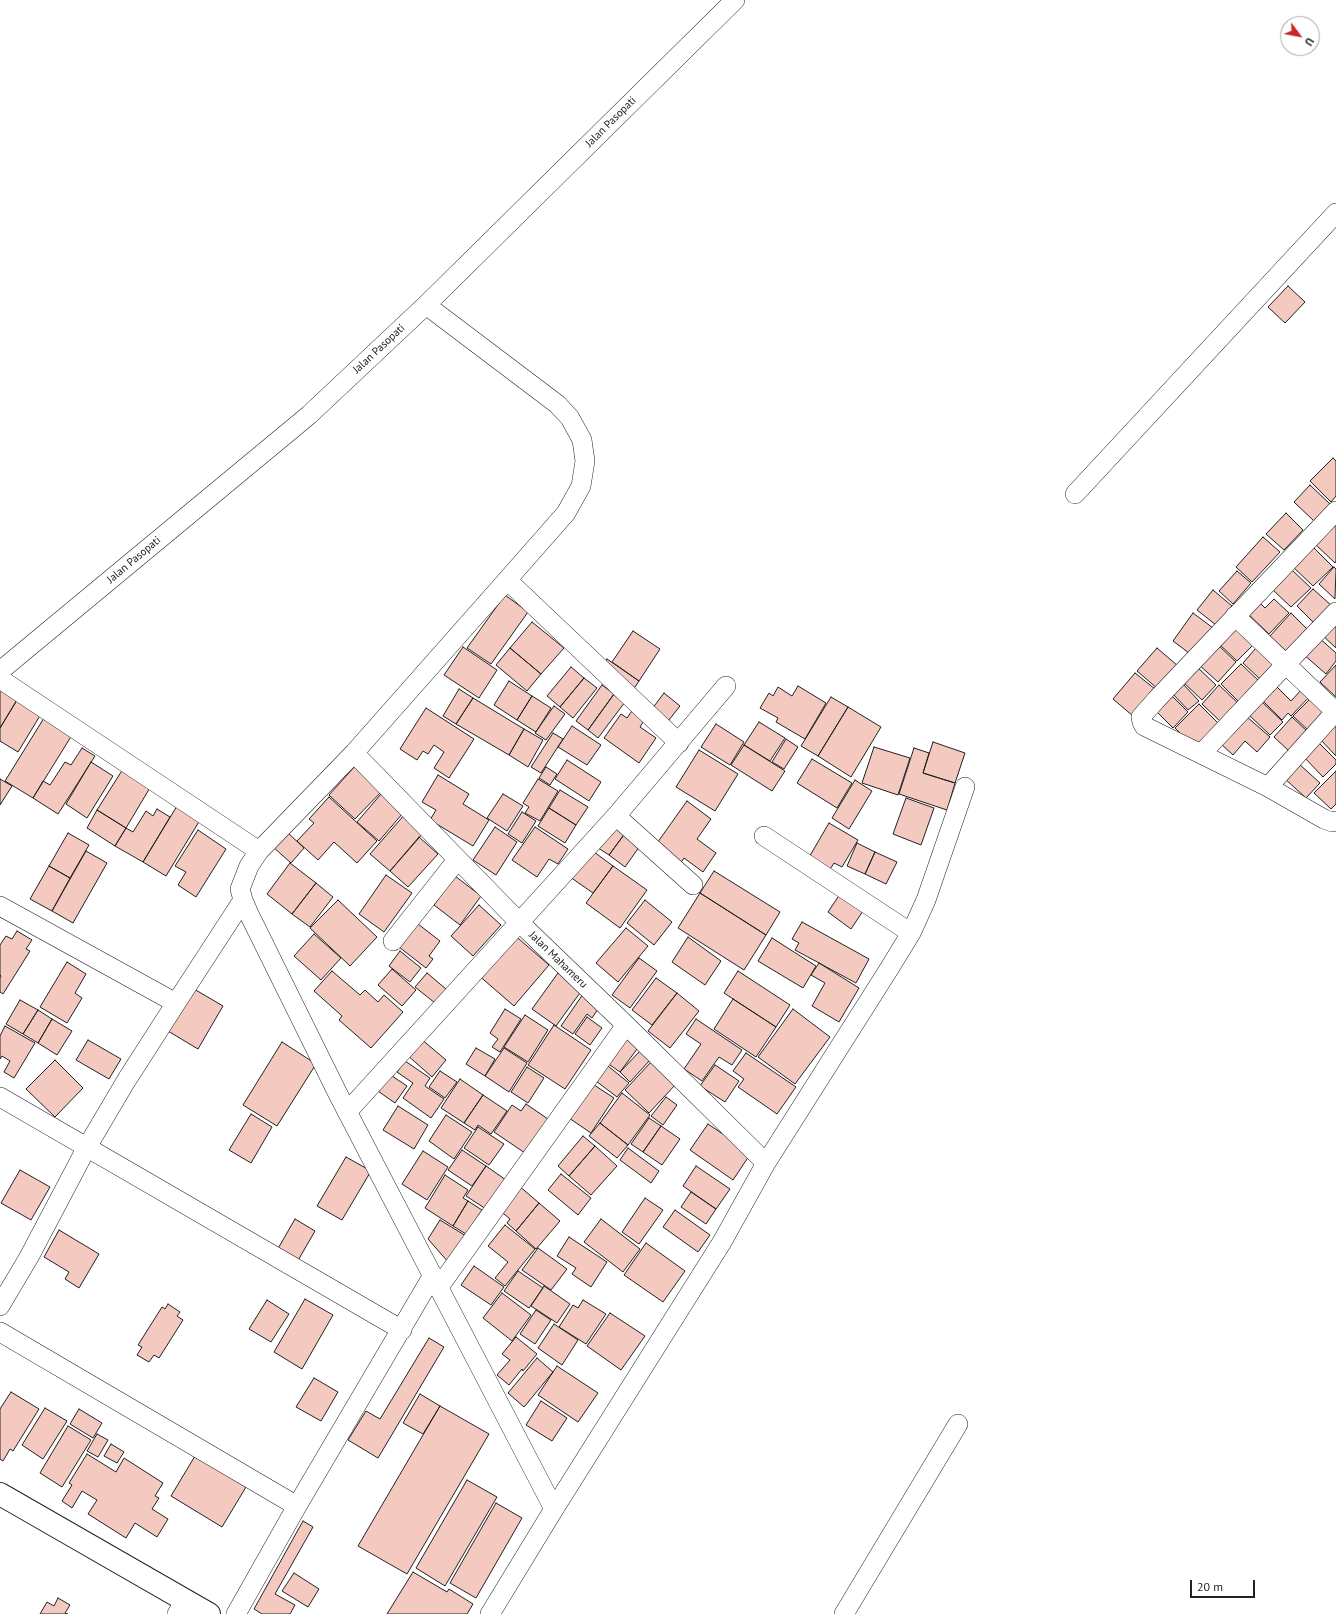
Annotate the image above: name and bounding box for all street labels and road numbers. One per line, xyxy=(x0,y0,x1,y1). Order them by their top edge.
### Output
street label: Jalan Pasopati xyxy=(583,94,639,150)
street label: Jalan Pasopati xyxy=(350,322,408,376)
street label: Jalan Pasopati xyxy=(104,534,164,586)
street label: Jalan Mahameru xyxy=(526,929,590,991)

